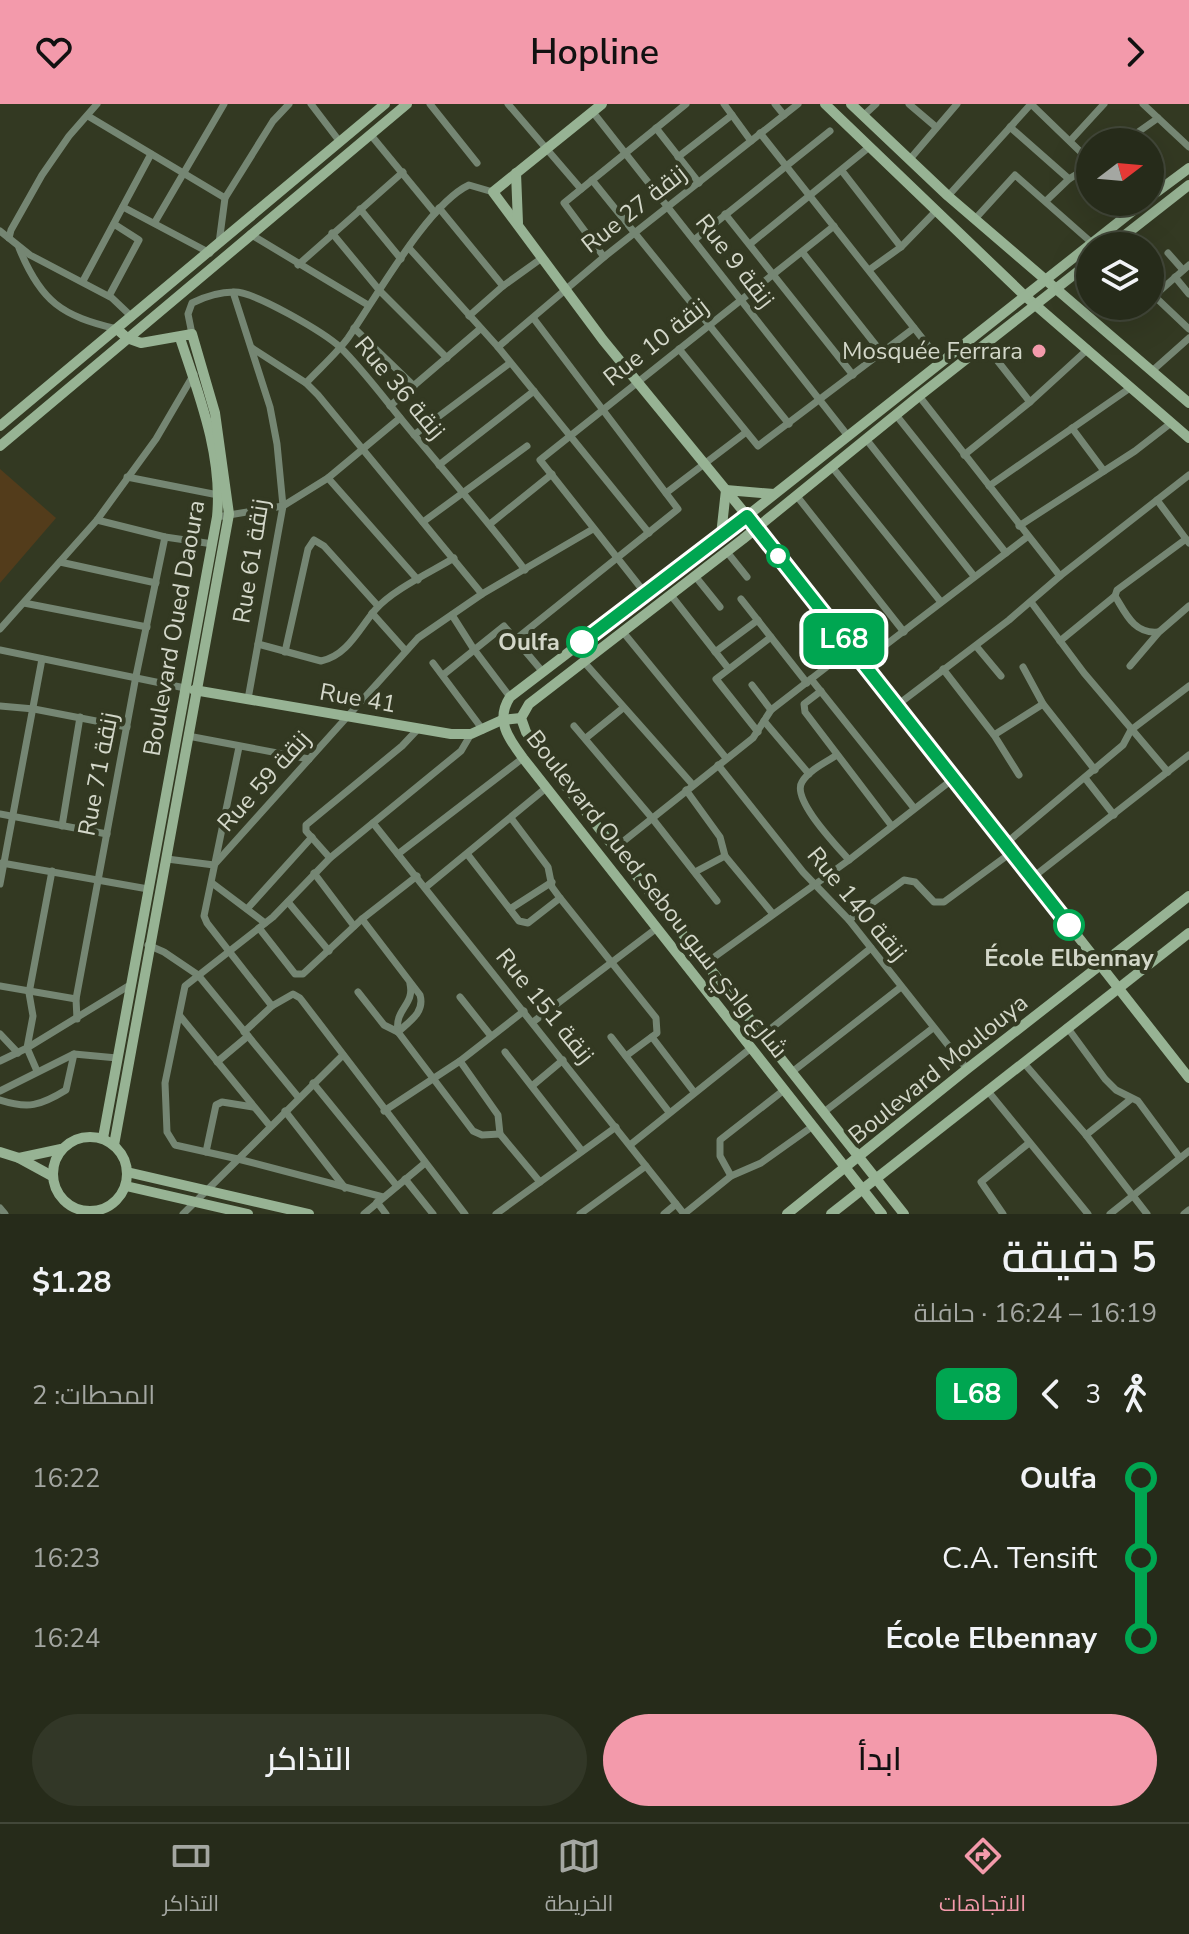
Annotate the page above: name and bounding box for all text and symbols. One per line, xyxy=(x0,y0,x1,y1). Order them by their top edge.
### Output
text: Hopline xyxy=(530,28,659,77)
icon: heart xyxy=(32,30,76,74)
icon: forward xyxy=(1113,30,1157,74)
north arrow xyxy=(1076,128,1164,216)
map controls xyxy=(1076,128,1164,320)
street label: Rue 27 زنقة xyxy=(575,158,693,260)
street label: Rue 9 زنقة xyxy=(688,207,782,315)
button: layers xyxy=(1076,232,1164,320)
street label: Rue 10 زنقة xyxy=(597,291,715,393)
street label: Rue 36 زنقة xyxy=(347,330,453,446)
place label: Mosquée Ferrara xyxy=(842,335,1023,367)
marker: Mosquée Ferrara xyxy=(1030,342,1048,360)
street label: Boulevard Oued Daoura xyxy=(136,497,212,759)
street label: Rue 61 زنقة xyxy=(225,497,277,625)
unlabelled marker xyxy=(767,545,789,567)
line badge: L68 xyxy=(798,613,890,665)
text: L68 xyxy=(819,620,869,658)
place label: Oulfa xyxy=(498,626,560,658)
marker: Oulfa xyxy=(567,627,597,657)
street label: Rue 41 xyxy=(317,676,399,720)
street label: Rue 71 زنقة xyxy=(70,709,126,839)
street label: Rue 59 زنقة xyxy=(210,724,318,838)
street label: Boulevard Oued Sebou شارع وادي سبو xyxy=(517,724,795,1066)
street label: Rue 140 زنقة xyxy=(800,840,914,968)
marker: École Elbennay xyxy=(1054,910,1084,940)
street label: Rue 151 زنقة xyxy=(489,942,601,1070)
place label: École Elbennay xyxy=(984,942,1154,974)
street label: Boulevard Moulouya xyxy=(842,987,1034,1151)
text: 5 دقيقة xyxy=(1002,1228,1157,1288)
text: $1.28 xyxy=(32,1262,111,1303)
text: 16:19 – 16:24 · حافلة xyxy=(914,1296,1157,1331)
icon: back xyxy=(1029,1372,1073,1416)
icon: walk xyxy=(1113,1372,1157,1416)
text: L68 xyxy=(952,1375,1001,1413)
text: 3 xyxy=(1085,1377,1101,1412)
text: المحطات: 2 xyxy=(32,1378,155,1413)
text: Oulfa xyxy=(1020,1458,1097,1499)
text: 16:22 xyxy=(32,1461,100,1496)
text: C.A. Tensift xyxy=(942,1538,1097,1579)
text: 16:23 xyxy=(32,1541,100,1576)
text: École Elbennay xyxy=(885,1618,1097,1659)
text: 16:24 xyxy=(32,1621,100,1656)
button: التذاكر xyxy=(32,1714,587,1806)
button: ابدأ xyxy=(603,1714,1157,1806)
tab: التذاكر xyxy=(163,1834,219,1924)
tab: الخريطة xyxy=(545,1834,614,1924)
tab: الاتجاهات xyxy=(939,1834,1026,1924)

